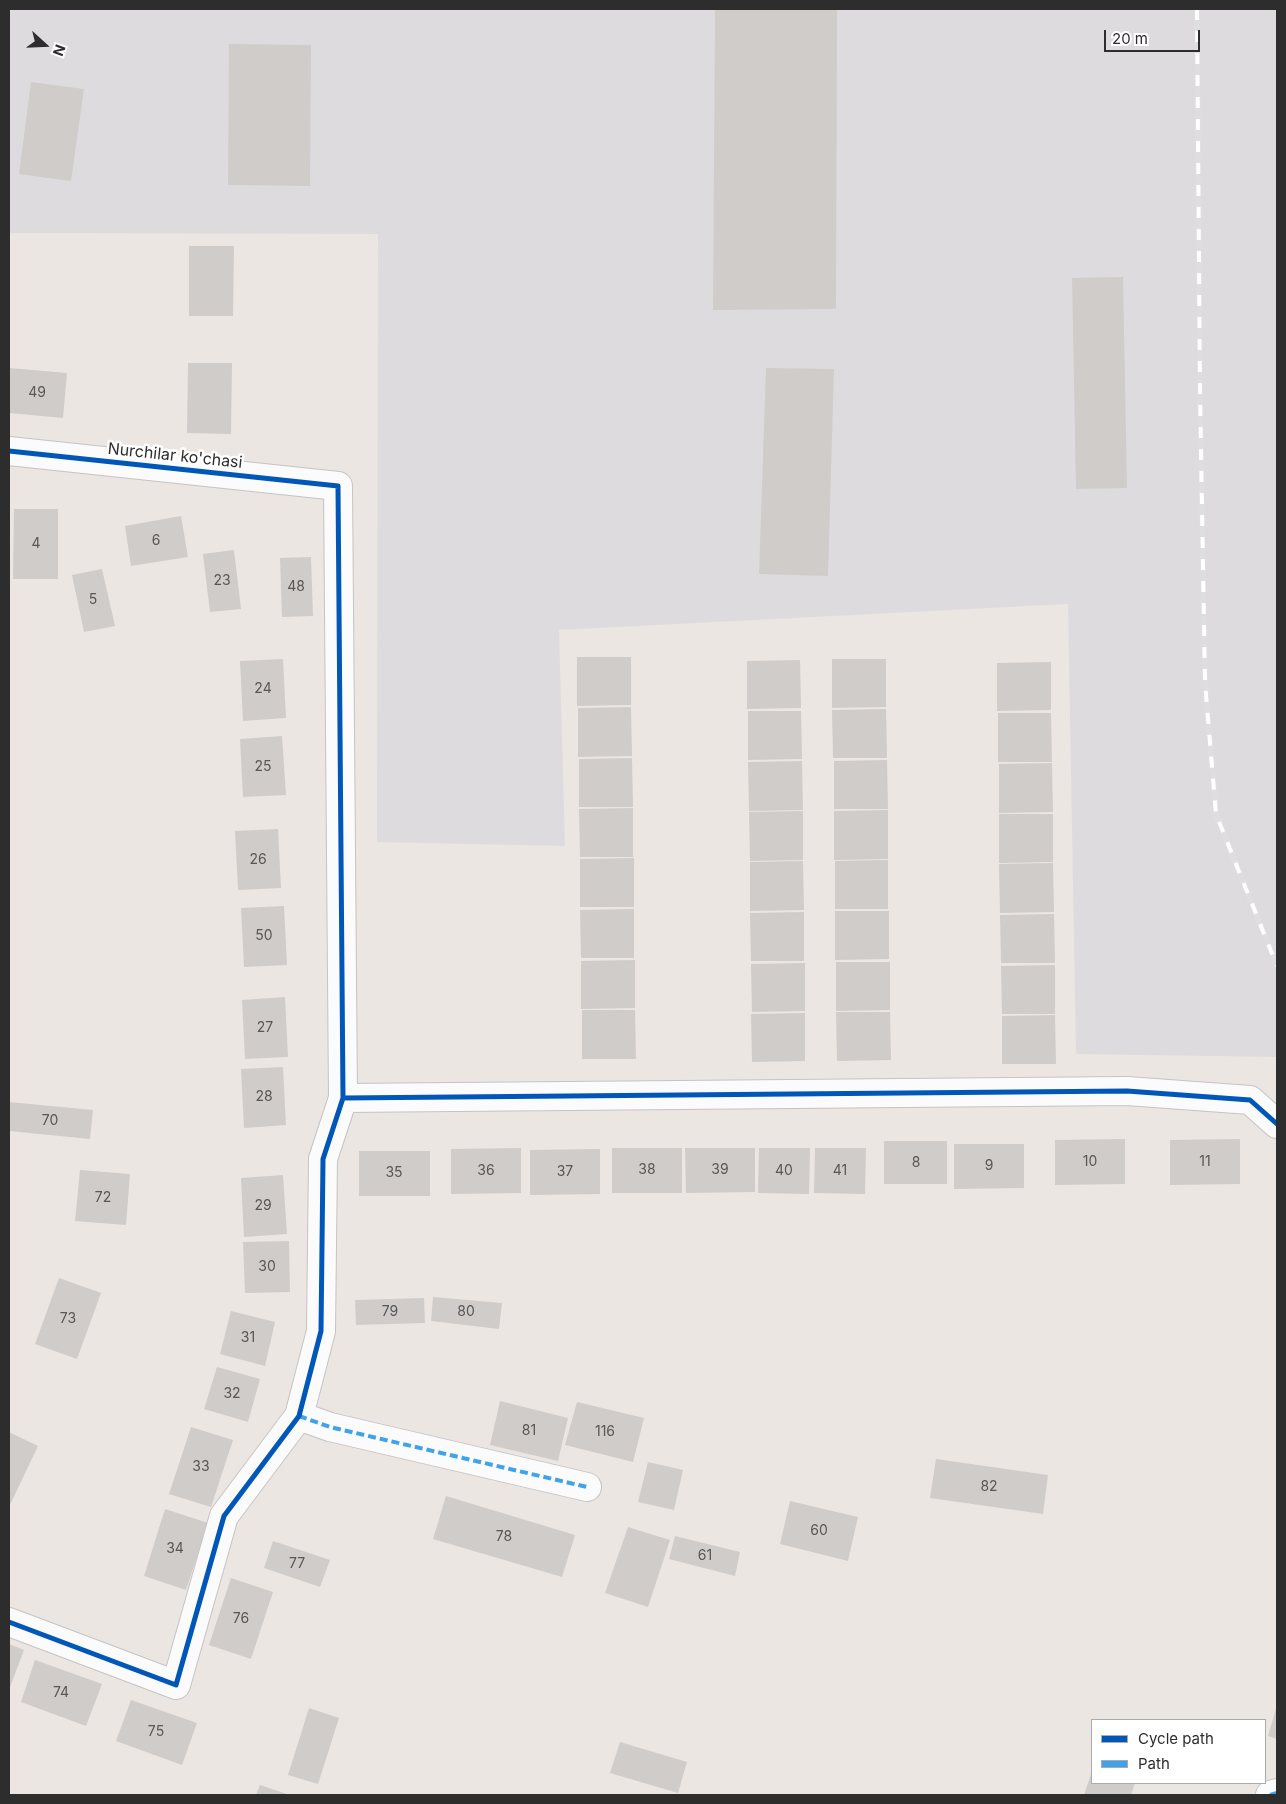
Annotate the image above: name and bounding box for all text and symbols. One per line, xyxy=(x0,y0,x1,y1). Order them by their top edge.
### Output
north arrow xyxy=(20,20,70,70)
scale bar xyxy=(1106,20,1202,52)
text: 20 m xyxy=(1112,29,1148,48)
text: N xyxy=(50,42,69,58)
house number: 49 xyxy=(28,385,46,401)
street label: Nurchilar ko'chasi xyxy=(107,439,243,473)
house number: 6 xyxy=(152,533,160,549)
house number: 4 xyxy=(31,536,41,552)
house number: 23 xyxy=(213,573,231,589)
house number: 48 xyxy=(287,579,305,595)
house number: 5 xyxy=(89,592,97,608)
house number: 24 xyxy=(254,681,272,697)
house number: 25 xyxy=(254,759,272,775)
house number: 26 xyxy=(249,852,267,868)
house number: 50 xyxy=(255,928,273,944)
house number: 27 xyxy=(257,1020,273,1036)
house number: 28 xyxy=(255,1089,273,1105)
house number: 70 xyxy=(42,1113,58,1129)
house number: 10 xyxy=(1083,1154,1097,1170)
house number: 11 xyxy=(1199,1154,1211,1170)
house number: 8 xyxy=(912,1155,920,1171)
house number: 9 xyxy=(985,1158,993,1174)
house number: 38 xyxy=(638,1162,656,1178)
house number: 39 xyxy=(711,1162,729,1178)
house number: 36 xyxy=(477,1163,495,1179)
house number: 40 xyxy=(775,1163,793,1179)
house number: 41 xyxy=(833,1163,847,1179)
house number: 37 xyxy=(557,1164,573,1180)
house number: 35 xyxy=(385,1165,403,1181)
house number: 72 xyxy=(95,1190,111,1206)
house number: 29 xyxy=(254,1198,272,1214)
house number: 30 xyxy=(258,1259,276,1275)
house number: 79 xyxy=(382,1304,398,1320)
house number: 80 xyxy=(457,1304,475,1320)
house number: 73 xyxy=(60,1311,76,1327)
house number: 31 xyxy=(241,1330,255,1346)
house number: 32 xyxy=(223,1386,241,1402)
house number: 81 xyxy=(522,1423,536,1439)
house number: 116 xyxy=(595,1424,615,1440)
house number: 33 xyxy=(192,1459,210,1475)
house number: 82 xyxy=(980,1479,998,1495)
house number: 60 xyxy=(810,1523,828,1539)
house number: 78 xyxy=(496,1529,512,1545)
house number: 34 xyxy=(166,1541,184,1557)
house number: 61 xyxy=(698,1548,712,1564)
house number: 77 xyxy=(289,1556,305,1572)
house number: 76 xyxy=(233,1611,249,1627)
house number: 74 xyxy=(53,1685,69,1701)
legend xyxy=(1091,1719,1266,1784)
house number: 75 xyxy=(148,1724,164,1740)
text: Cycle path xyxy=(1138,1729,1214,1748)
text: Path xyxy=(1138,1754,1170,1773)

